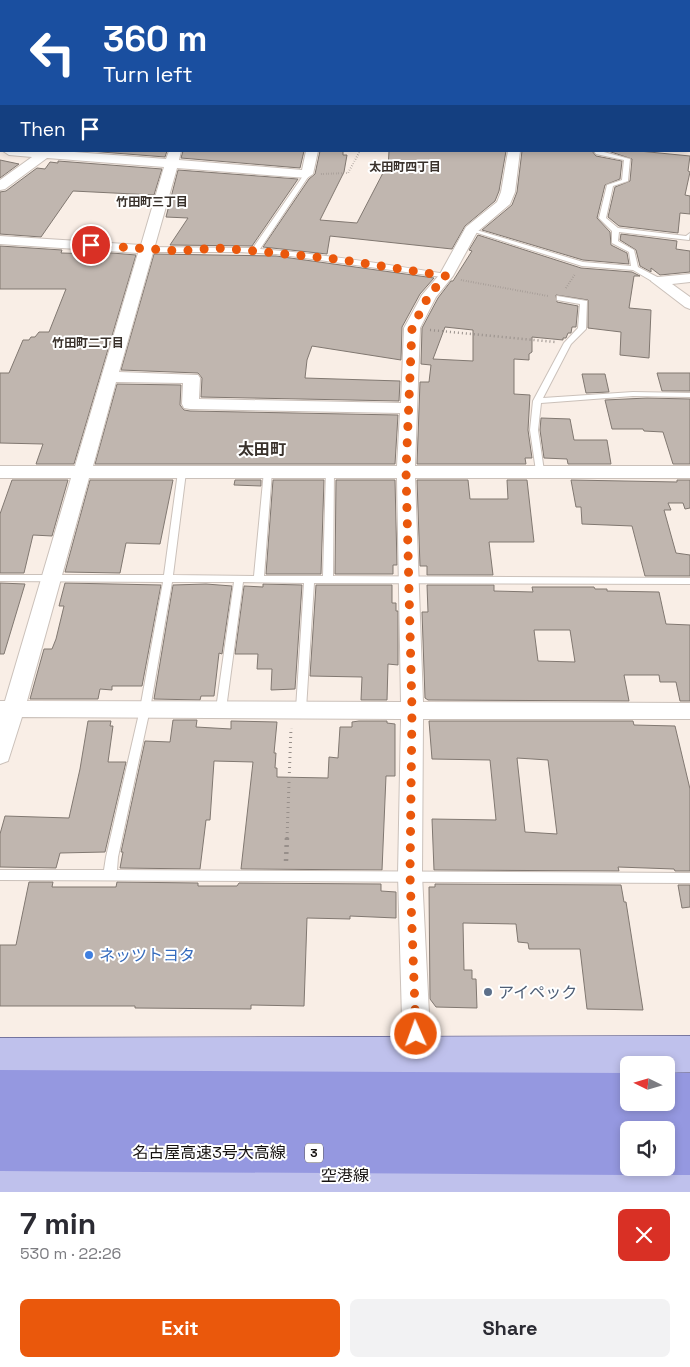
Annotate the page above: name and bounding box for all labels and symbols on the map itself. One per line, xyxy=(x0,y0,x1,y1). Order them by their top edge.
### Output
district label: 太田町四丁目 xyxy=(369,159,441,175)
district label: 竹田町三丁目 xyxy=(116,194,188,210)
pin xyxy=(70,224,112,266)
district label: 竹田町二丁目 xyxy=(52,335,124,351)
district label: 太田町 xyxy=(238,439,286,460)
place label: ネッツトヨタ xyxy=(99,945,195,966)
marker: ネッツトヨタ xyxy=(83,949,95,961)
place label: アイペック xyxy=(498,982,577,1003)
marker: アイペック xyxy=(482,986,494,998)
position arrow xyxy=(389,1007,441,1059)
north arrow xyxy=(620,1056,675,1111)
street label: 名古屋高速3号大高線 xyxy=(132,1142,286,1163)
road number: 3 xyxy=(305,1144,323,1162)
street label: 空港線 xyxy=(321,1165,369,1186)

